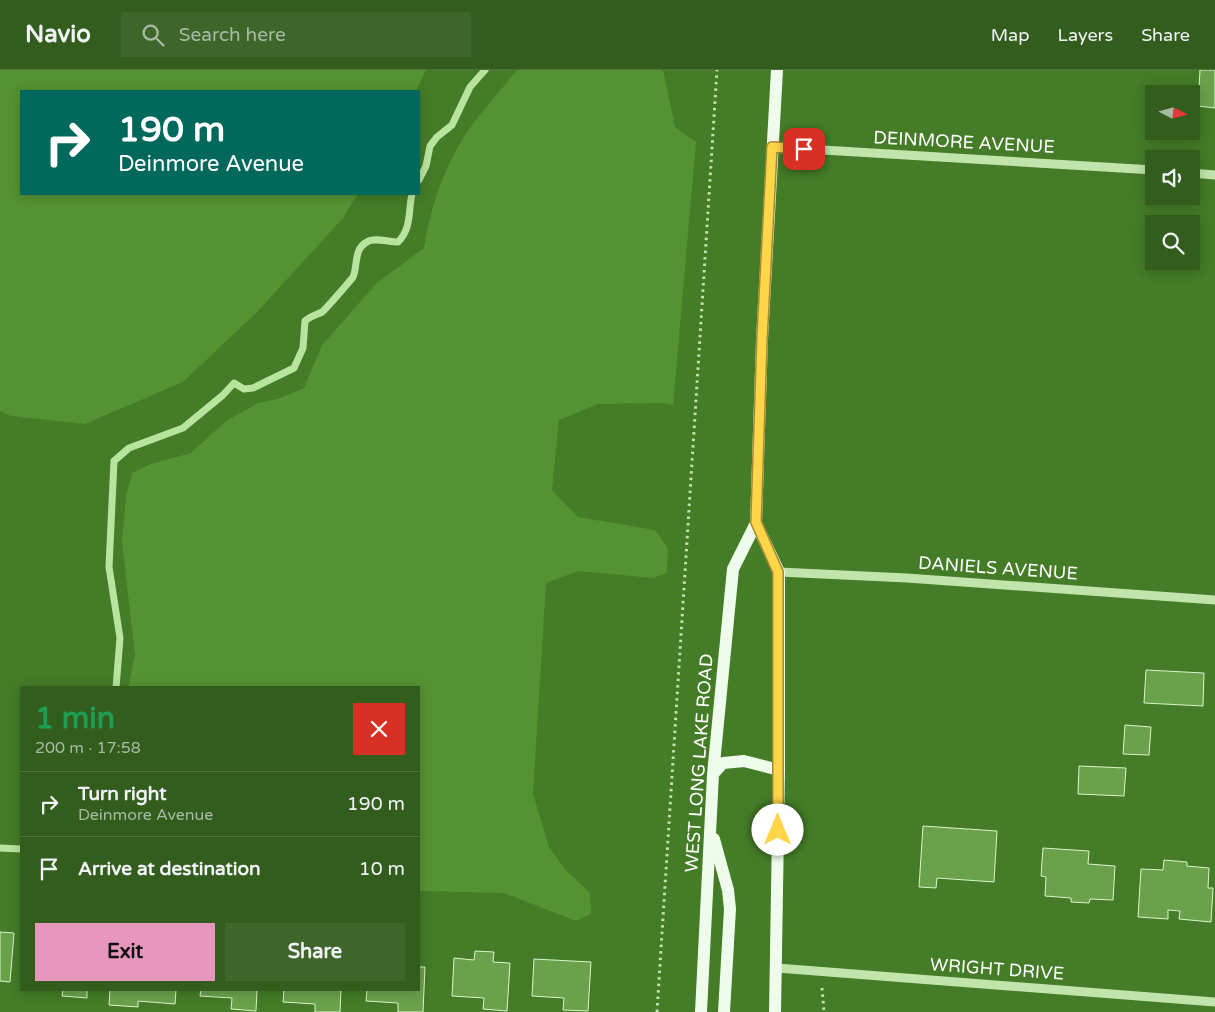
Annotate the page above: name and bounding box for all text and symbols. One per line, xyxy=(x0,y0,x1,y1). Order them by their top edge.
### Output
search box xyxy=(121,12,471,57)
text: Navio xyxy=(25,20,91,49)
icon: search xyxy=(139,21,167,49)
text: Search here xyxy=(179,24,286,46)
text: Map xyxy=(991,24,1030,46)
text: Layers xyxy=(1058,24,1113,46)
text: Share xyxy=(1141,24,1190,46)
north arrow xyxy=(1145,85,1200,140)
map controls xyxy=(1145,85,1200,270)
text: 190 m xyxy=(118,109,225,151)
icon: right xyxy=(35,110,100,175)
street label: DEINMORE AVENUE xyxy=(873,126,1055,158)
pin xyxy=(783,128,825,170)
icon: arrive xyxy=(790,135,818,163)
button: sound xyxy=(1145,150,1200,205)
text: Deinmore Avenue xyxy=(118,151,304,177)
button: search xyxy=(1145,215,1200,270)
street label: DANIELS AVENUE xyxy=(917,551,1079,585)
street label: WEST LONG LAKE ROAD xyxy=(680,653,718,873)
text: 1 min xyxy=(35,700,115,737)
button: close xyxy=(353,703,405,755)
text: 200 m · 17:58 xyxy=(35,738,141,758)
text: Turn right xyxy=(78,783,166,805)
icon: right xyxy=(35,790,63,818)
text: 190 m xyxy=(347,793,405,815)
position arrow xyxy=(751,803,803,855)
text: Deinmore Avenue xyxy=(78,805,213,825)
icon: arrive xyxy=(35,855,63,883)
text: Arrive at destination xyxy=(78,858,261,880)
text: 10 m xyxy=(359,858,405,880)
button: Exit xyxy=(35,923,215,981)
button: Share xyxy=(225,923,405,981)
street label: WRIGHT DRIVE xyxy=(929,953,1065,985)

